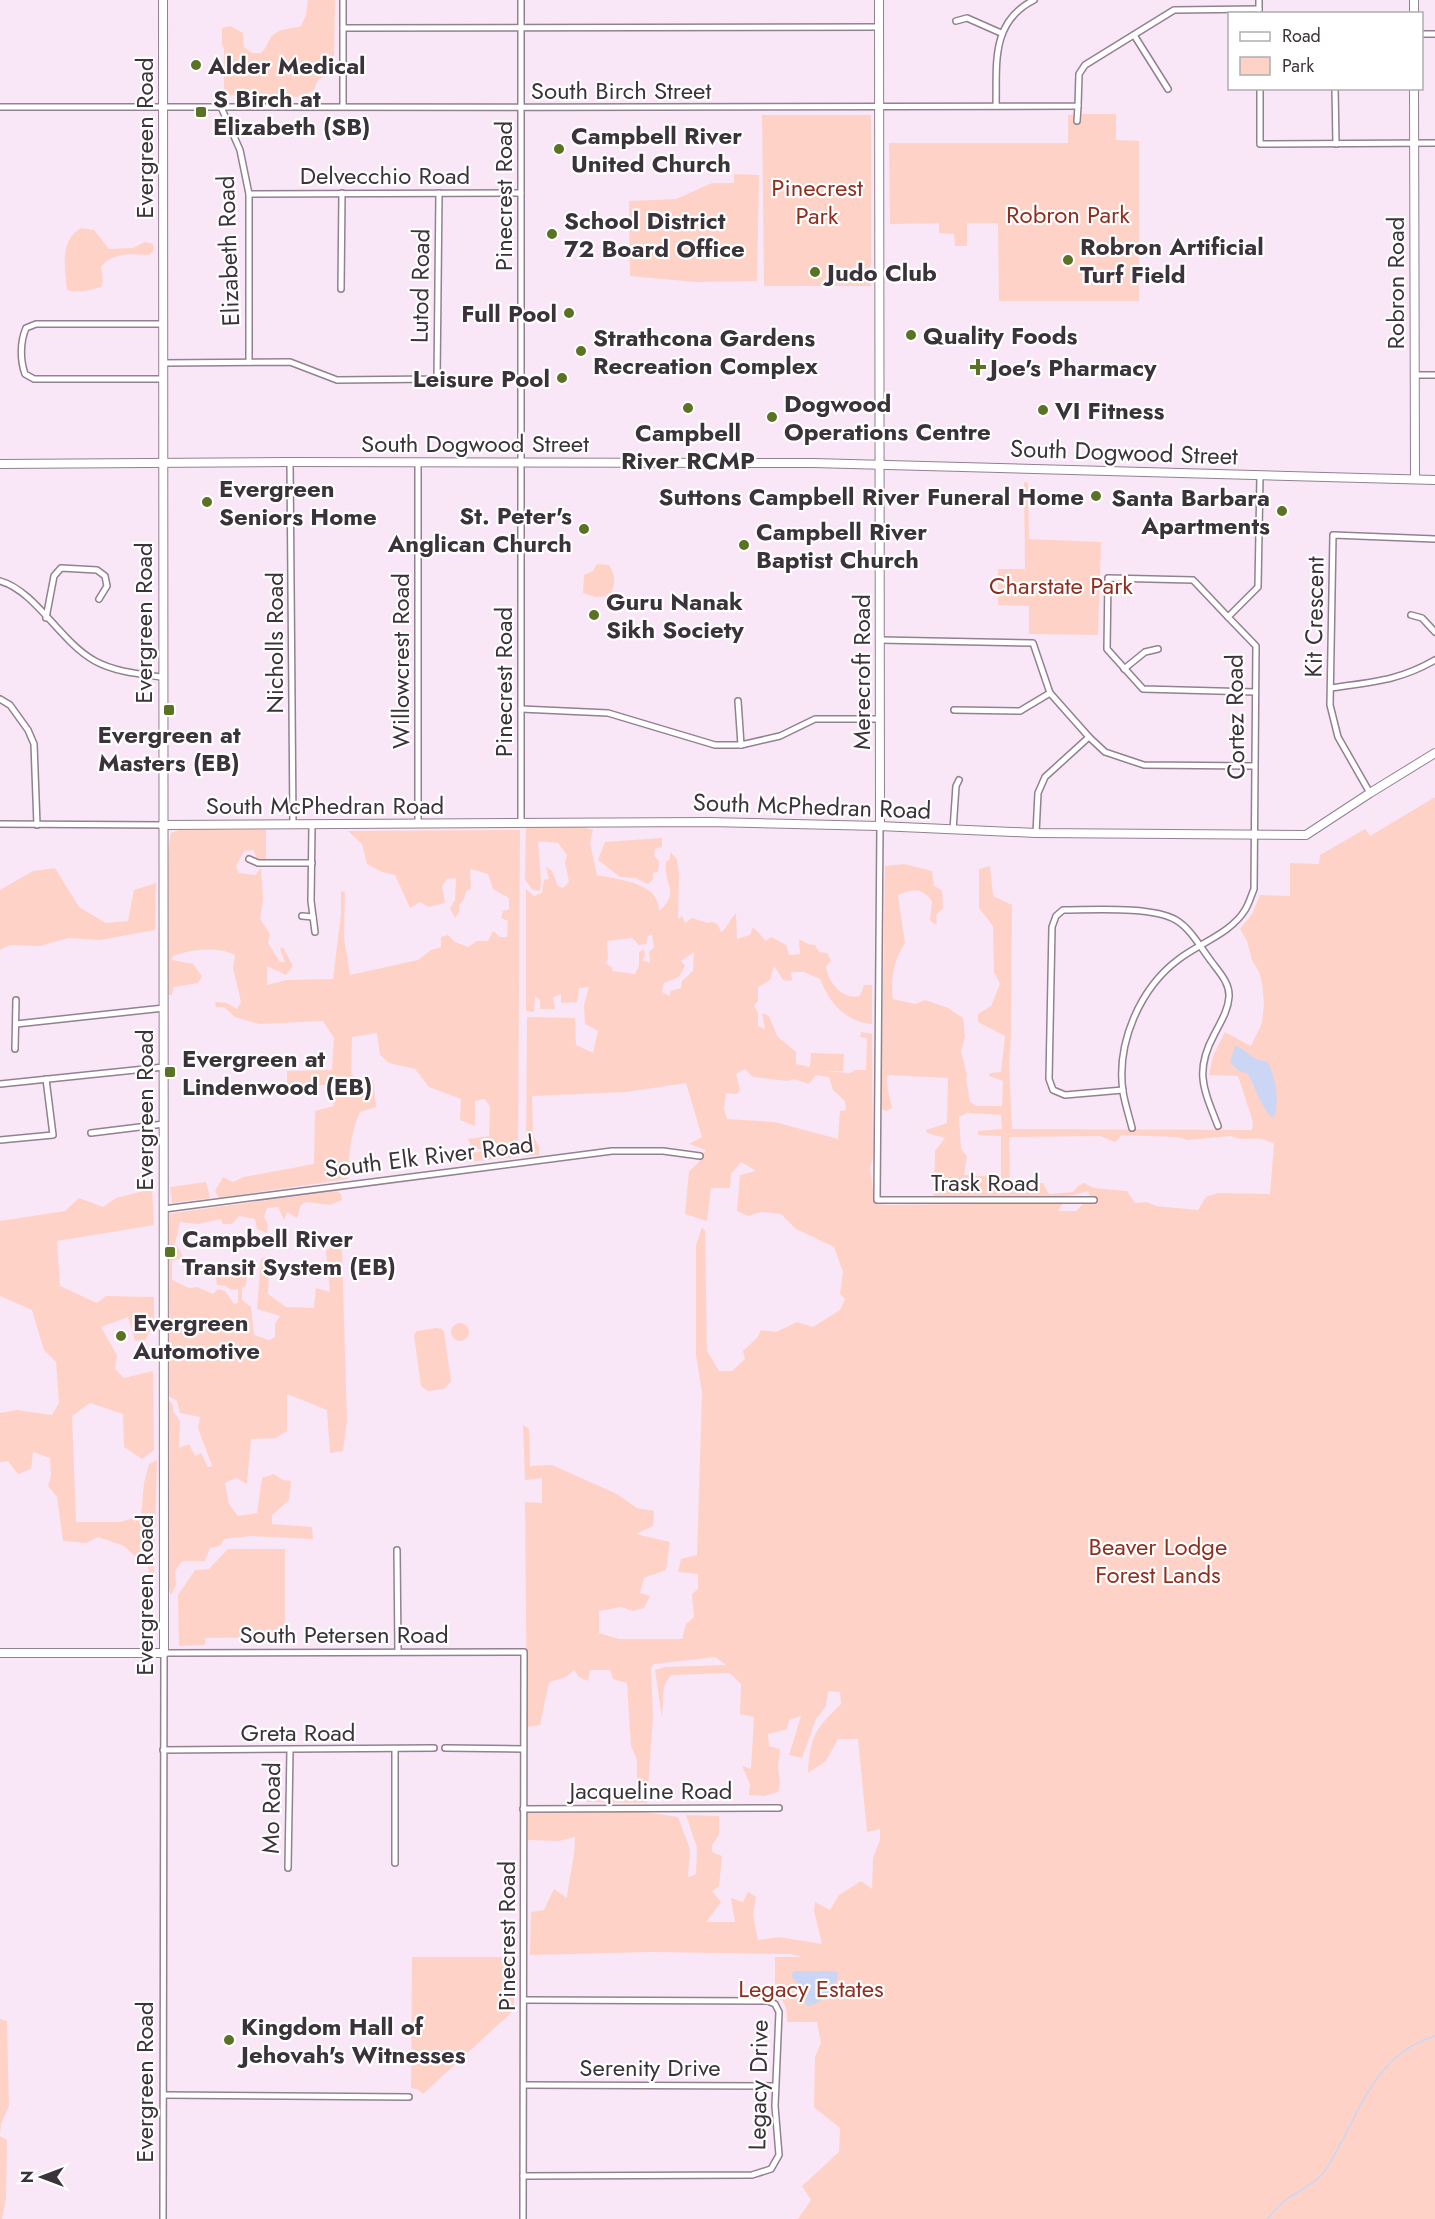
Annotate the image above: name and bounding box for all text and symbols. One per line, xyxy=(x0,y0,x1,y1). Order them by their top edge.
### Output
legend xyxy=(1228,12,1423,90)
text: Road xyxy=(1282,23,1321,49)
place label: Alder Medical xyxy=(207,48,366,83)
text: Park xyxy=(1282,53,1314,79)
street label: Evergreen Road xyxy=(127,57,162,219)
marker: Alder Medical xyxy=(189,58,203,72)
street label: South Birch Street xyxy=(531,73,711,108)
place label: S Birch at Elizabeth (SB) xyxy=(213,81,370,144)
marker: S Birch at Elizabeth (SB) xyxy=(194,105,208,119)
place label: Campbell River United Church xyxy=(571,118,742,181)
street label: Pinecrest Road xyxy=(486,121,521,271)
marker: Campbell River United Church xyxy=(552,142,566,156)
street label: Delvecchio Road xyxy=(300,158,470,193)
park label: Pinecrest Park xyxy=(771,170,863,233)
street label: Elizabeth Road xyxy=(208,175,248,327)
park label: Robron Park xyxy=(1006,197,1130,232)
place label: School District 72 Board Office xyxy=(564,203,745,266)
street label: Robron Road xyxy=(1378,217,1413,349)
marker: School District 72 Board Office xyxy=(545,227,559,241)
street label: Lutod Road xyxy=(402,228,438,344)
place label: Robron Artificial Turf Field xyxy=(1080,229,1264,292)
marker: Robron Artificial Turf Field xyxy=(1061,253,1075,267)
place label: Judo Club xyxy=(823,255,937,290)
marker: Judo Club xyxy=(808,265,822,279)
place label: Full Pool xyxy=(461,296,557,331)
marker: Full Pool xyxy=(562,306,576,320)
place label: Quality Foods xyxy=(923,318,1078,353)
place label: Strathcona Gardens Recreation Complex xyxy=(593,320,818,383)
marker: Quality Foods xyxy=(904,328,918,342)
marker: Strathcona Gardens Recreation Complex xyxy=(574,344,588,358)
place label: Joe's Pharmacy xyxy=(986,350,1157,385)
marker: Joe's Pharmacy xyxy=(971,360,985,374)
place label: Leisure Pool xyxy=(413,361,550,396)
marker: Leisure Pool xyxy=(555,371,569,385)
place label: Dogwood Operations Centre xyxy=(784,386,991,449)
place label: VI Fitness xyxy=(1054,393,1165,428)
marker: Campbell River RCMP xyxy=(681,401,695,415)
marker: VI Fitness xyxy=(1036,403,1050,417)
marker: Dogwood Operations Centre xyxy=(765,410,779,424)
place label: Campbell River RCMP xyxy=(621,415,755,478)
street label: South Dogwood Street xyxy=(361,426,589,461)
street label: South Dogwood Street xyxy=(1010,431,1239,473)
place label: Evergreen Seniors Home xyxy=(219,471,377,534)
place label: Suttons Campbell River Funeral Home xyxy=(659,479,1084,514)
place label: Santa Barbara Apartments xyxy=(1111,480,1270,543)
marker: Suttons Campbell River Funeral Home xyxy=(1089,489,1103,503)
marker: Evergreen Seniors Home xyxy=(200,495,214,509)
place label: St. Peter's Anglican Church xyxy=(387,498,572,561)
marker: Santa Barbara Apartments xyxy=(1275,504,1289,518)
place label: Campbell River Baptist Church xyxy=(756,514,927,577)
marker: St. Peter's Anglican Church xyxy=(577,522,591,536)
marker: Campbell River Baptist Church xyxy=(737,538,751,552)
street label: Evergreen Road xyxy=(126,542,161,704)
street label: Kit Crescent xyxy=(1295,556,1333,678)
park label: Charstate Park xyxy=(989,568,1133,603)
street label: Nicholls Road xyxy=(257,572,292,714)
street label: Willowcrest Road xyxy=(383,573,418,749)
place label: Guru Nanak Sikh Society xyxy=(606,584,744,647)
street label: Merecroft Road xyxy=(844,594,879,750)
street label: Pinecrest Road xyxy=(486,607,521,757)
marker: Guru Nanak Sikh Society xyxy=(587,608,601,622)
street label: Cortez Road xyxy=(1216,654,1254,780)
marker: Evergreen at Masters (EB) xyxy=(162,703,176,717)
place label: Evergreen at Masters (EB) xyxy=(97,717,241,780)
street label: South McPhedran Road xyxy=(692,784,932,828)
street label: South McPhedran Road xyxy=(206,788,444,823)
street label: Evergreen Road xyxy=(127,1029,162,1191)
place label: Evergreen at Lindenwood (EB) xyxy=(182,1041,372,1104)
marker: Evergreen at Lindenwood (EB) xyxy=(163,1065,177,1079)
street label: South Elk River Road xyxy=(322,1126,536,1186)
street label: Trask Road xyxy=(931,1165,1039,1200)
place label: Campbell River Transit System (EB) xyxy=(182,1221,396,1284)
marker: Campbell River Transit System (EB) xyxy=(163,1245,177,1259)
place label: Evergreen Automotive xyxy=(132,1305,260,1368)
marker: Evergreen Automotive xyxy=(114,1329,128,1343)
street label: Evergreen Road xyxy=(127,1514,162,1676)
park label: Beaver Lodge Forest Lands xyxy=(1089,1529,1227,1592)
street label: South Petersen Road xyxy=(239,1617,449,1652)
street label: Greta Road xyxy=(240,1715,356,1750)
street label: Mo Road xyxy=(253,1762,289,1854)
street label: Jacqueline Road xyxy=(566,1773,733,1808)
street label: Pinecrest Road xyxy=(489,1861,524,2011)
park label: Legacy Estates xyxy=(738,1971,884,2006)
street label: Evergreen Road xyxy=(127,2001,162,2163)
place label: Kingdom Hall of Jehovah's Witnesses xyxy=(237,2009,466,2072)
street label: Legacy Drive xyxy=(739,2019,777,2151)
marker: Kingdom Hall of Jehovah's Witnesses xyxy=(222,2033,236,2047)
street label: Serenity Drive xyxy=(579,2050,721,2085)
north arrow xyxy=(12,2147,72,2207)
text: N xyxy=(16,2171,39,2183)

